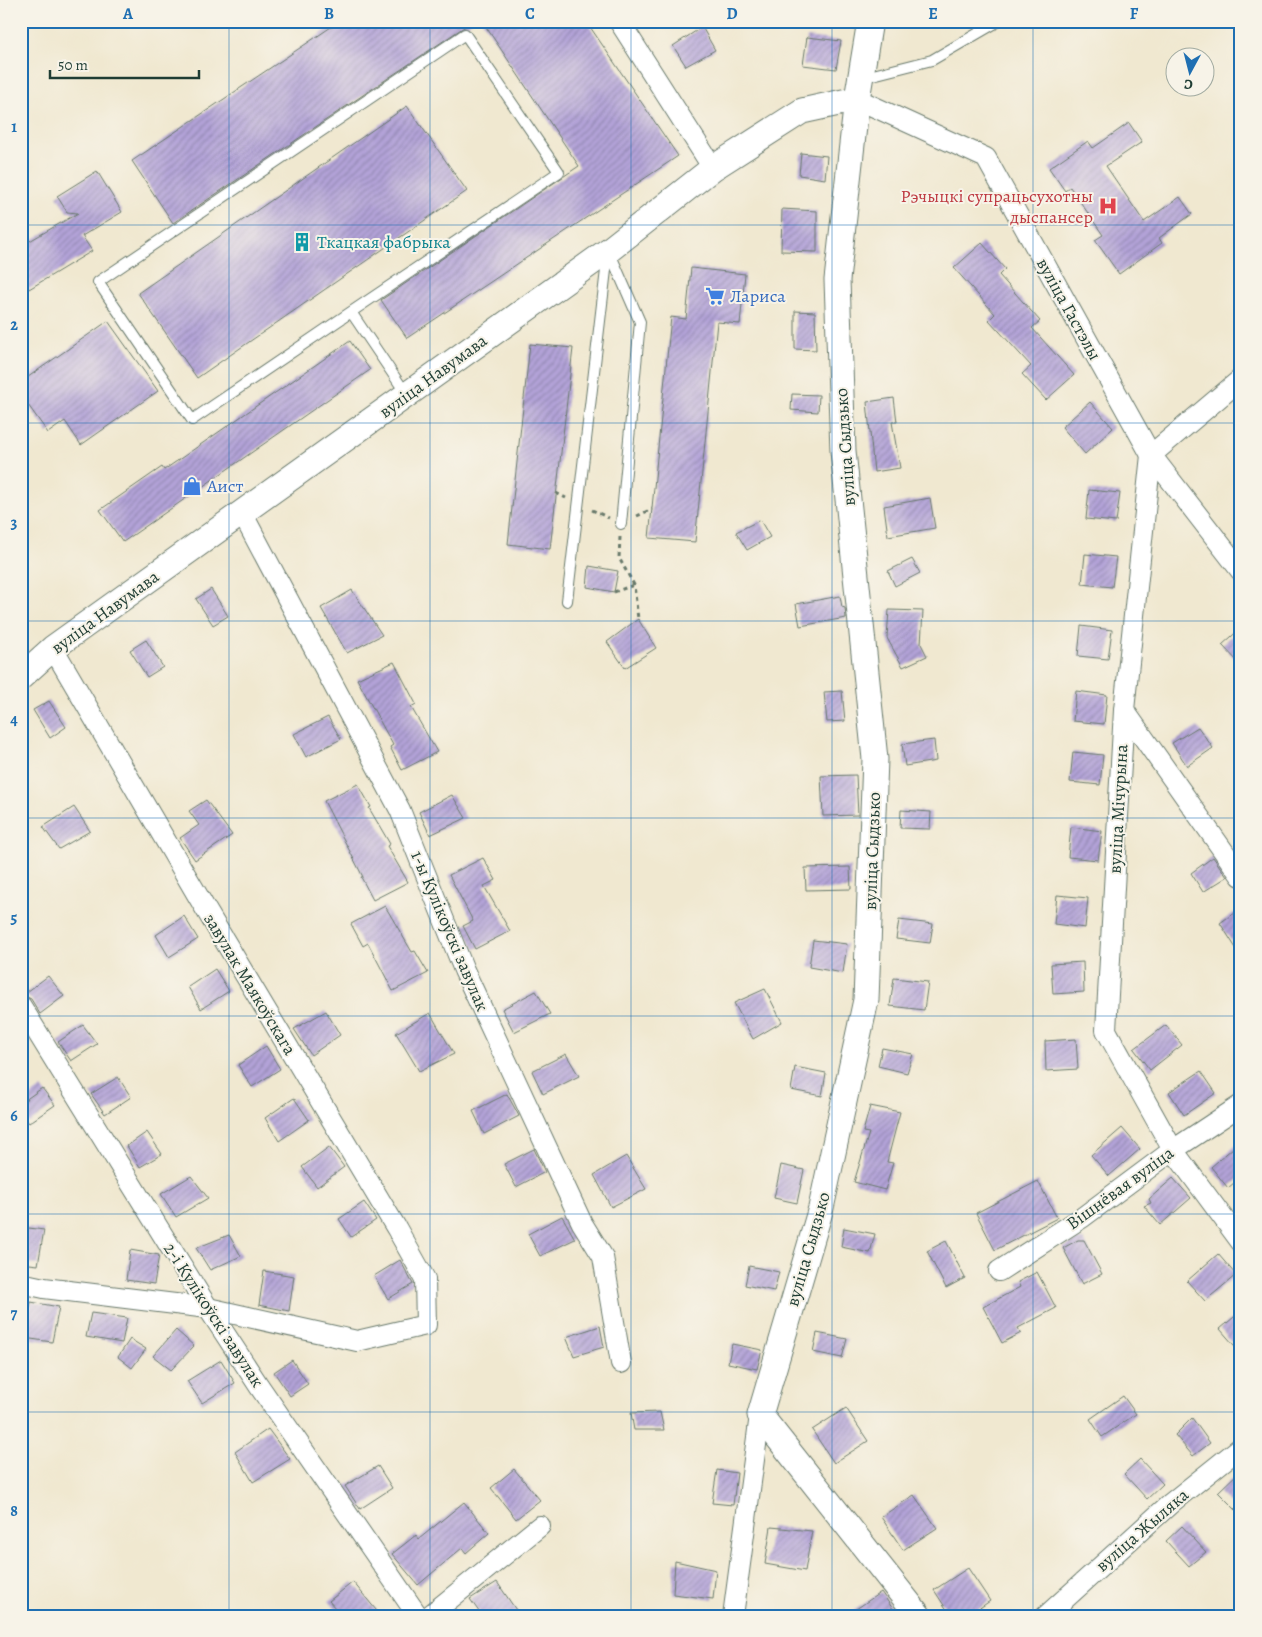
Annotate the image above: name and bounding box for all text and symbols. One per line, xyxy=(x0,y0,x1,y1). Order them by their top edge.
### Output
text: A xyxy=(122,3,134,25)
text: B xyxy=(324,3,334,25)
text: C xyxy=(525,3,535,25)
text: D xyxy=(726,3,738,25)
text: E xyxy=(928,3,938,25)
text: F xyxy=(1130,3,1139,25)
scale bar xyxy=(50,48,199,80)
north arrow xyxy=(1164,48,1214,98)
text: 50 m xyxy=(58,55,88,75)
text: С xyxy=(1183,74,1194,94)
text: 1 xyxy=(11,116,17,138)
place label: Рэчыцкі супрацьсухотны дыспансер xyxy=(900,184,1093,229)
hospital icon: Рэчыцкі супрацьсухотны дыспансер xyxy=(1097,195,1119,217)
place label: Ткацкая фабрыка xyxy=(317,230,451,254)
building icon: Ткацкая фабрыка xyxy=(291,231,313,253)
street label: вуліца Гастэлы xyxy=(1031,253,1107,365)
place label: Лариса xyxy=(730,284,786,308)
supermarket icon: Лариса xyxy=(704,285,726,307)
text: 2 xyxy=(10,314,18,336)
street label: вуліца Навумава xyxy=(374,328,492,423)
street label: вуліца Сыдзько xyxy=(829,387,861,507)
place label: Аист xyxy=(206,474,244,498)
shop icon: Аист xyxy=(181,475,203,497)
text: 3 xyxy=(11,512,18,534)
street label: вуліца Навумава xyxy=(46,564,164,659)
text: 4 xyxy=(10,709,18,731)
street label: вуліца Мічурына xyxy=(1103,743,1133,874)
street label: вуліца Сыдзько xyxy=(858,792,886,910)
street label: 1-ы Кулікоўскі завулак xyxy=(405,847,495,1015)
text: 5 xyxy=(11,907,18,929)
street label: завулак Маякоўскага xyxy=(198,909,302,1060)
text: 6 xyxy=(10,1105,18,1127)
street label: Вішнёвая вуліца xyxy=(1061,1140,1179,1235)
street label: вуліца Сыдзько xyxy=(780,1189,836,1309)
street label: 2-і Кулікоўскі завулак xyxy=(158,1238,270,1392)
text: 7 xyxy=(11,1303,18,1325)
street label: вуліца Жыляка xyxy=(1090,1482,1194,1577)
text: 8 xyxy=(10,1500,18,1522)

